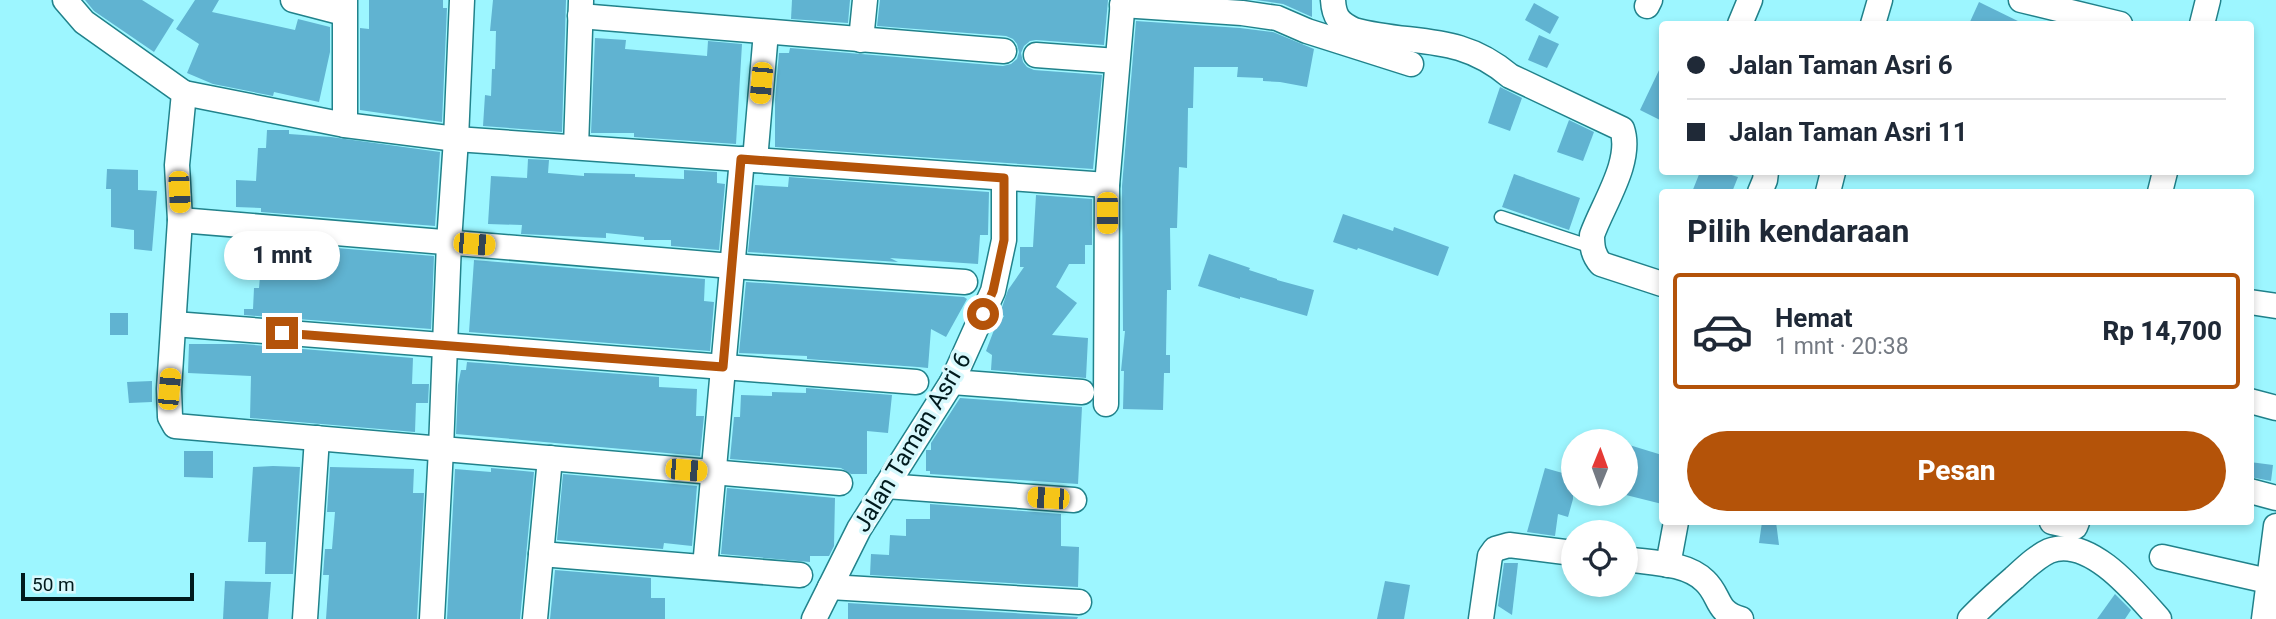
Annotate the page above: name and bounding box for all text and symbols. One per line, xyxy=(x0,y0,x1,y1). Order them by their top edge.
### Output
text: Jalan Taman Asri 6 xyxy=(1729,50,1953,80)
car xyxy=(749,61,774,105)
text: Jalan Taman Asri 11 xyxy=(1729,117,1968,147)
car xyxy=(168,170,191,214)
car xyxy=(1097,192,1118,234)
text: Pilih kendaraan xyxy=(1687,212,1909,250)
callout: 1 mnt xyxy=(224,232,340,280)
car xyxy=(453,232,496,256)
text: 1 mnt xyxy=(252,242,312,269)
route start xyxy=(967,298,999,330)
icon: car xyxy=(1691,300,1754,363)
text: Hemat xyxy=(1775,303,1853,333)
text: Rp 14,700 xyxy=(2102,316,2222,346)
route end xyxy=(266,317,298,349)
text: 1 mnt · 20:38 xyxy=(1775,333,1909,360)
street label: Jalan Taman Asri 6 xyxy=(847,347,977,537)
car xyxy=(157,367,182,411)
north arrow xyxy=(1561,429,1638,506)
map controls xyxy=(1561,429,1638,597)
button: Pesan xyxy=(1687,431,2226,511)
car xyxy=(665,458,708,482)
car xyxy=(1027,486,1070,510)
button: locate xyxy=(1561,520,1638,597)
scale bar xyxy=(21,570,194,602)
text: 50 m xyxy=(32,573,75,596)

